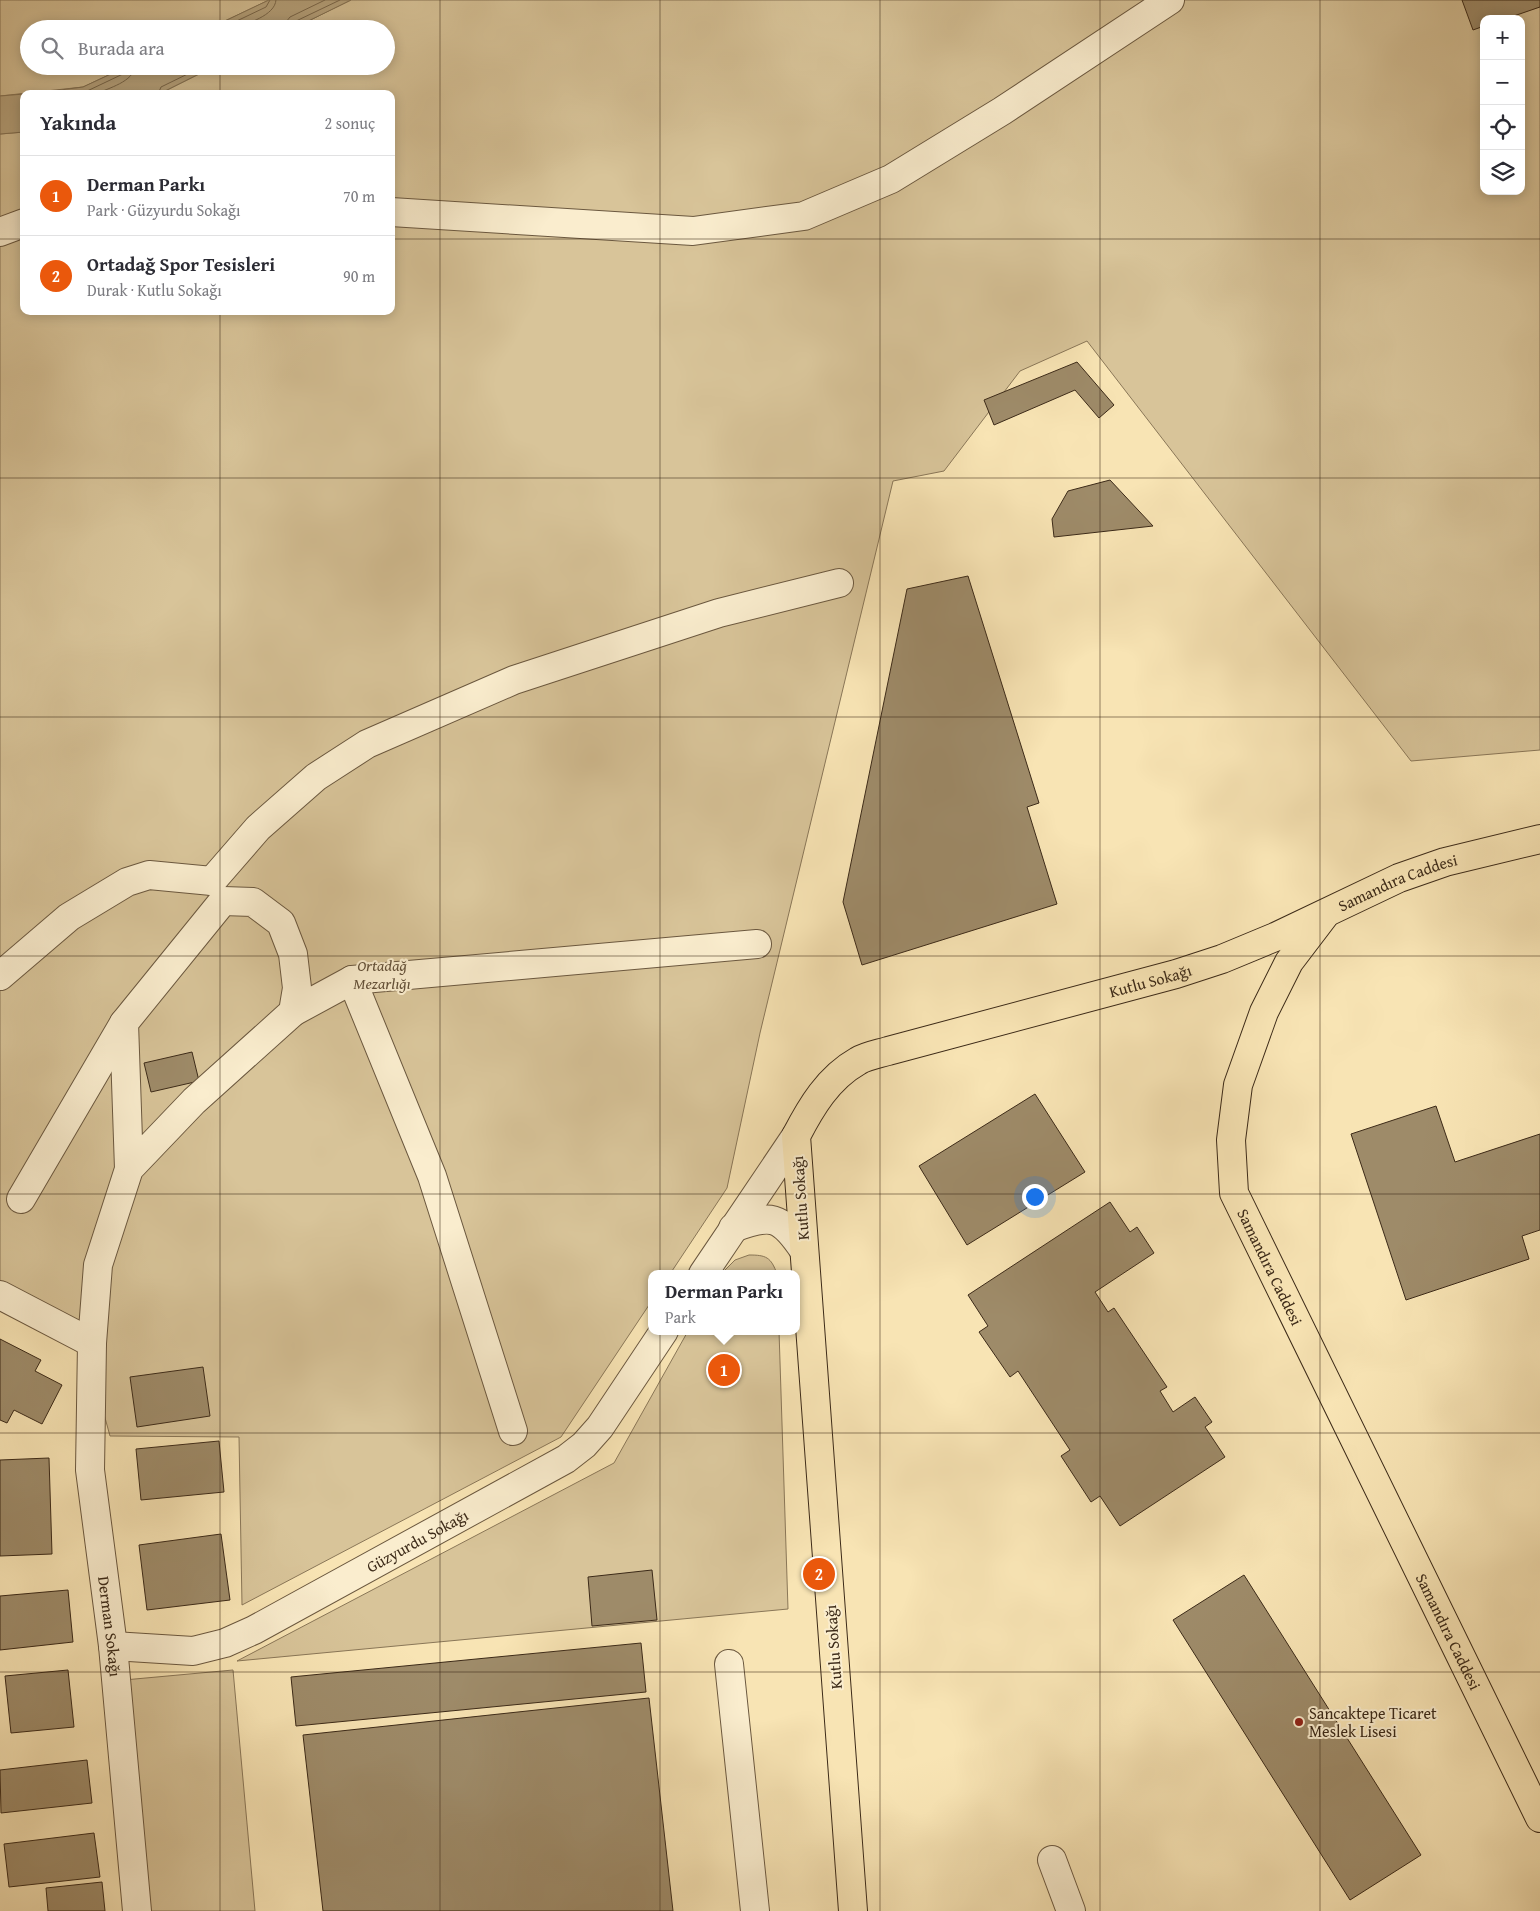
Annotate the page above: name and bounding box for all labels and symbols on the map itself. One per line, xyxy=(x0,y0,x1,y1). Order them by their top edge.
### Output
street label: Samandıra Caddesi xyxy=(1334,847,1460,917)
park label: Ortadağ Mezarlığı xyxy=(353,953,411,995)
street label: Kutlu Sokağı xyxy=(1106,958,1195,1003)
street label: Kutlu Sokağı xyxy=(785,1154,815,1241)
your location xyxy=(1022,1184,1048,1210)
street label: Samandıra Caddesi xyxy=(1231,1204,1309,1330)
pin: 1 xyxy=(708,1351,740,1389)
street label: Güzyurdu Sokağı xyxy=(362,1503,473,1578)
pin: 2 xyxy=(803,1555,835,1593)
street label: Samandıra Caddesi xyxy=(1410,1569,1488,1694)
street label: Derman Sokağı xyxy=(92,1575,128,1678)
street label: Kutlu Sokağı xyxy=(818,1603,848,1690)
place label: Sancaktepe Ticaret Meslek Lisesi xyxy=(1309,1701,1437,1743)
marker: Sancaktepe Ticaret Meslek Lisesi xyxy=(1293,1716,1305,1728)

